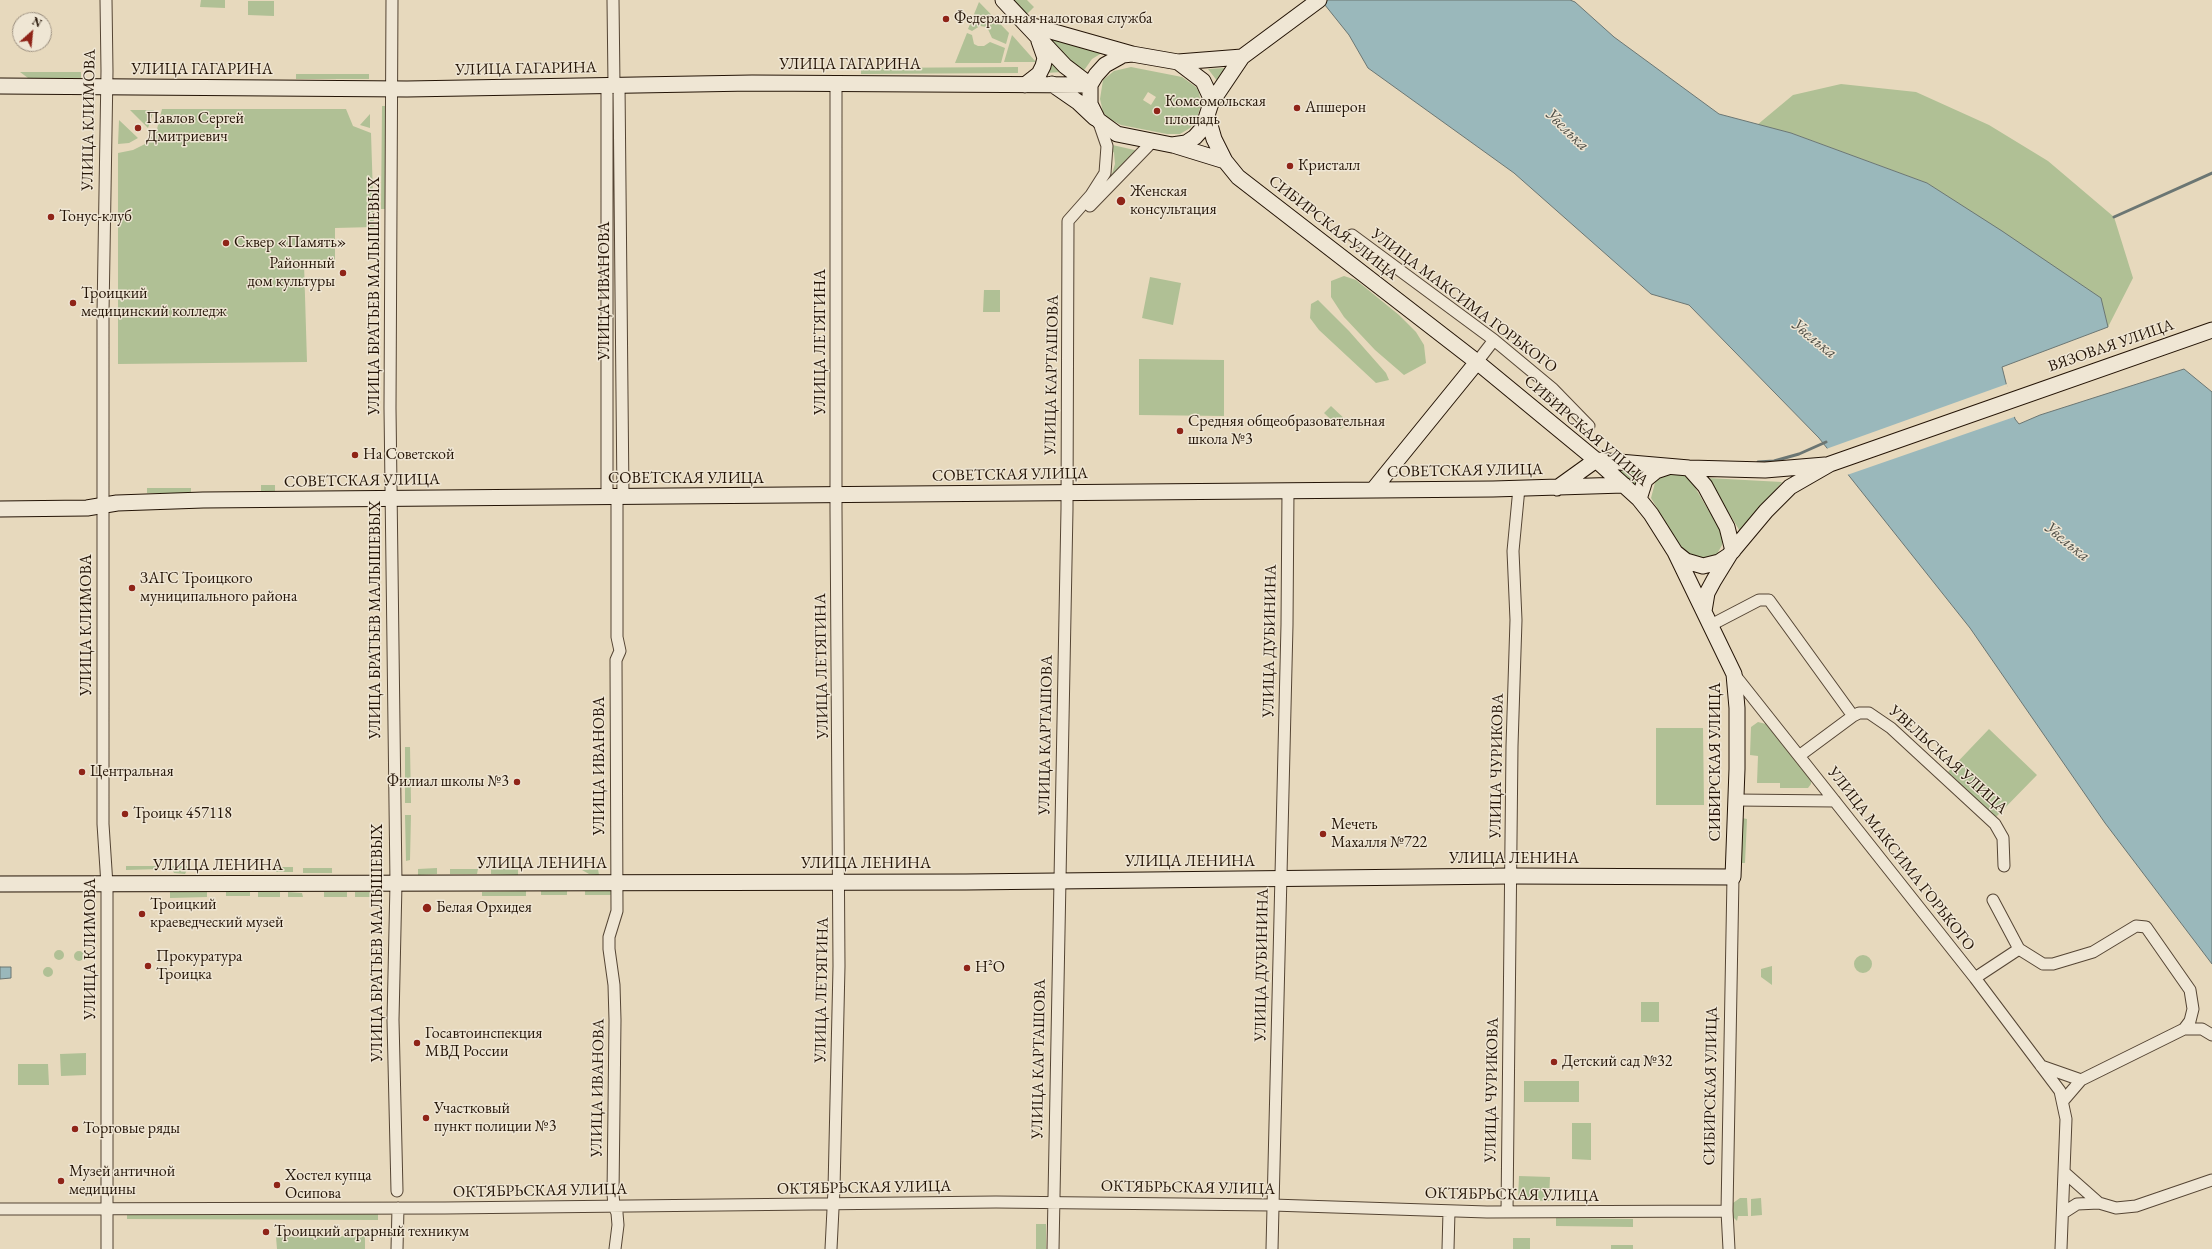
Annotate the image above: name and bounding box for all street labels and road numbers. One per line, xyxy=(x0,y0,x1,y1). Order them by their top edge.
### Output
street label: УЛИЦА КЛИМОВА xyxy=(78,49,100,191)
street label: УЛИЦА ГАГАРИНА xyxy=(779,55,921,75)
street label: УЛИЦА ГАГАРИНА xyxy=(455,58,597,80)
street label: УЛИЦА ГАГАРИНА xyxy=(131,60,273,80)
street label: СИБИРСКАЯ УЛИЦА xyxy=(1264,171,1402,285)
street label: УЛИЦА БРАТЬЕВ МАЛЫШЕВЫХ xyxy=(365,177,385,415)
street label: УЛИЦА ИВАНОВА xyxy=(595,222,615,360)
street label: УЛИЦА МАКСИМА ГОРЬКОГО xyxy=(1367,225,1561,377)
street label: УЛИЦА ЛЕТЯГИНА xyxy=(811,269,831,415)
street label: УЛИЦА КАРТАШОВА xyxy=(1041,295,1063,455)
street label: ВЯЗОВАЯ УЛИЦА xyxy=(2046,315,2176,377)
street label: СИБИРСКАЯ УЛИЦА xyxy=(1520,372,1652,490)
street label: СОВЕТСКАЯ УЛИЦА xyxy=(1387,460,1543,482)
street label: СОВЕТСКАЯ УЛИЦА xyxy=(932,464,1088,486)
street label: СОВЕТСКАЯ УЛИЦА xyxy=(608,469,764,489)
street label: СОВЕТСКАЯ УЛИЦА xyxy=(284,470,440,492)
street label: УЛИЦА БРАТЬЕВ МАЛЫШЕВЫХ xyxy=(366,501,386,739)
street label: УЛИЦА КЛИМОВА xyxy=(77,554,97,696)
street label: УЛИЦА ДУБИНИНА xyxy=(1259,564,1281,718)
street label: УЛИЦА ЛЕТЯГИНА xyxy=(811,593,833,739)
street label: УЛИЦА КАРТАШОВА xyxy=(1035,655,1057,815)
street label: СИБИРСКАЯ УЛИЦА xyxy=(1706,682,1726,842)
street label: УЛИЦА ЧУРИКОВА xyxy=(1486,693,1508,839)
street label: УЛИЦА ИВАНОВА xyxy=(590,697,610,835)
street label: УВЕЛЬСКАЯ УЛИЦА xyxy=(1885,702,2011,818)
street label: УЛИЦА МАКСИМА ГОРЬКОГО xyxy=(1823,763,1979,955)
street label: УЛИЦА БРАТЬЕВ МАЛЫШЕВЫХ xyxy=(368,824,388,1062)
street label: УЛИЦА ЛЕНИНА xyxy=(1449,849,1579,869)
street label: УЛИЦА ЛЕНИНА xyxy=(1125,852,1255,872)
street label: УЛИЦА ЛЕНИНА xyxy=(477,854,607,874)
street label: УЛИЦА ЛЕНИНА xyxy=(801,854,931,874)
street label: УЛИЦА ЛЕНИНА xyxy=(153,856,283,876)
street label: УЛИЦА КЛИМОВА xyxy=(81,878,101,1020)
street label: УЛИЦА ДУБИНИНА xyxy=(1251,888,1273,1042)
street label: УЛИЦА ЛЕТЯГИНА xyxy=(811,917,833,1063)
street label: УЛИЦА КАРТАШОВА xyxy=(1028,979,1050,1139)
street label: СИБИРСКАЯ УЛИЦА xyxy=(1700,1006,1722,1166)
street label: УЛИЦА ЧУРИКОВА xyxy=(1481,1017,1503,1163)
street label: УЛИЦА ИВАНОВА xyxy=(587,1018,609,1158)
street label: ОКТЯБРЬСКАЯ УЛИЦА xyxy=(777,1177,951,1199)
street label: ОКТЯБРЬСКАЯ УЛИЦА xyxy=(1101,1177,1275,1199)
street label: ОКТЯБРЬСКАЯ УЛИЦА xyxy=(453,1180,627,1202)
street label: ОКТЯБРЬСКАЯ УЛИЦА xyxy=(1425,1184,1599,1206)

